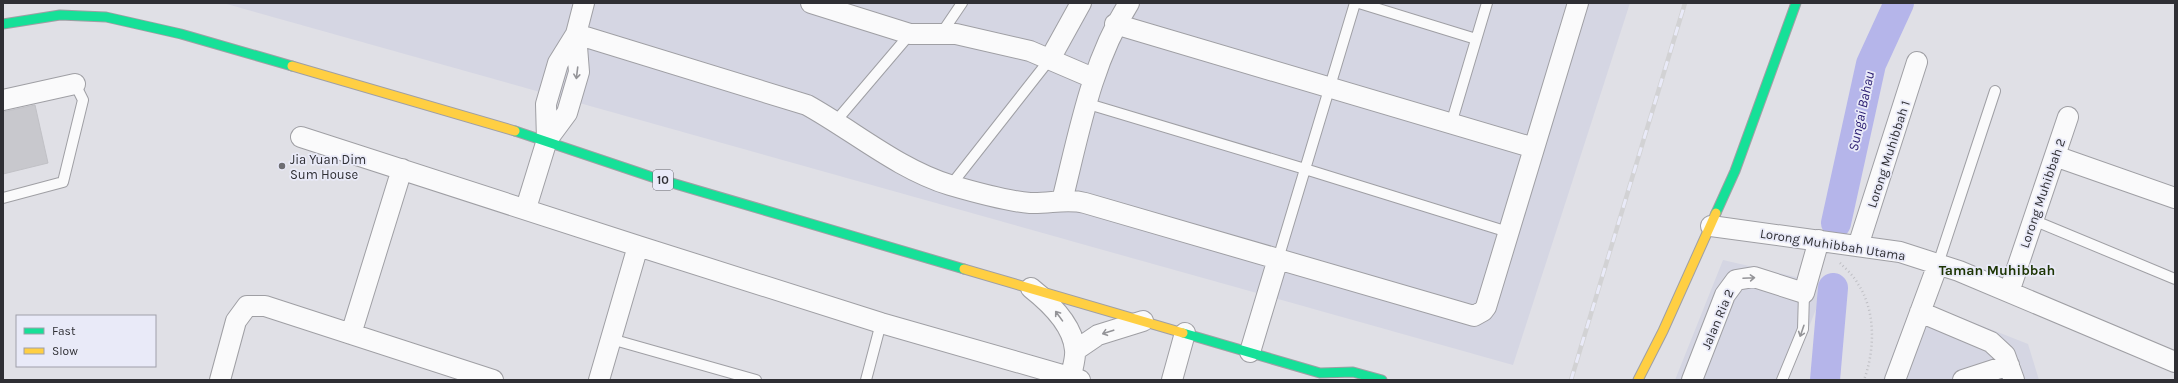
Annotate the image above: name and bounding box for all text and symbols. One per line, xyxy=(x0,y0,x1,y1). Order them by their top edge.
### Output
one-way arrow xyxy=(573,66,581,79)
water label: Sungai Bahau xyxy=(1845,70,1878,152)
street label: Lorong Muhibbah 1 xyxy=(1864,99,1913,210)
street label: Lorong Muhibbah 2 xyxy=(2017,136,2068,250)
place label: Jia Yuan Dim Sum House xyxy=(290,152,366,182)
marker: Jia Yuan Dim Sum House xyxy=(277,161,287,171)
road number: 10 xyxy=(653,170,673,190)
street label: Lorong Muhibbah Utama xyxy=(1759,226,1907,263)
district label: Taman Muhibbah xyxy=(1939,262,2055,279)
one-way arrow xyxy=(1742,274,1755,281)
street label: Jalan Ria 2 xyxy=(1698,287,1737,351)
one-way arrow xyxy=(1055,310,1063,321)
legend xyxy=(16,315,156,367)
text: Fast xyxy=(52,324,76,338)
one-way arrow xyxy=(1797,325,1805,337)
one-way arrow xyxy=(1102,329,1114,337)
text: Slow xyxy=(52,344,78,358)

